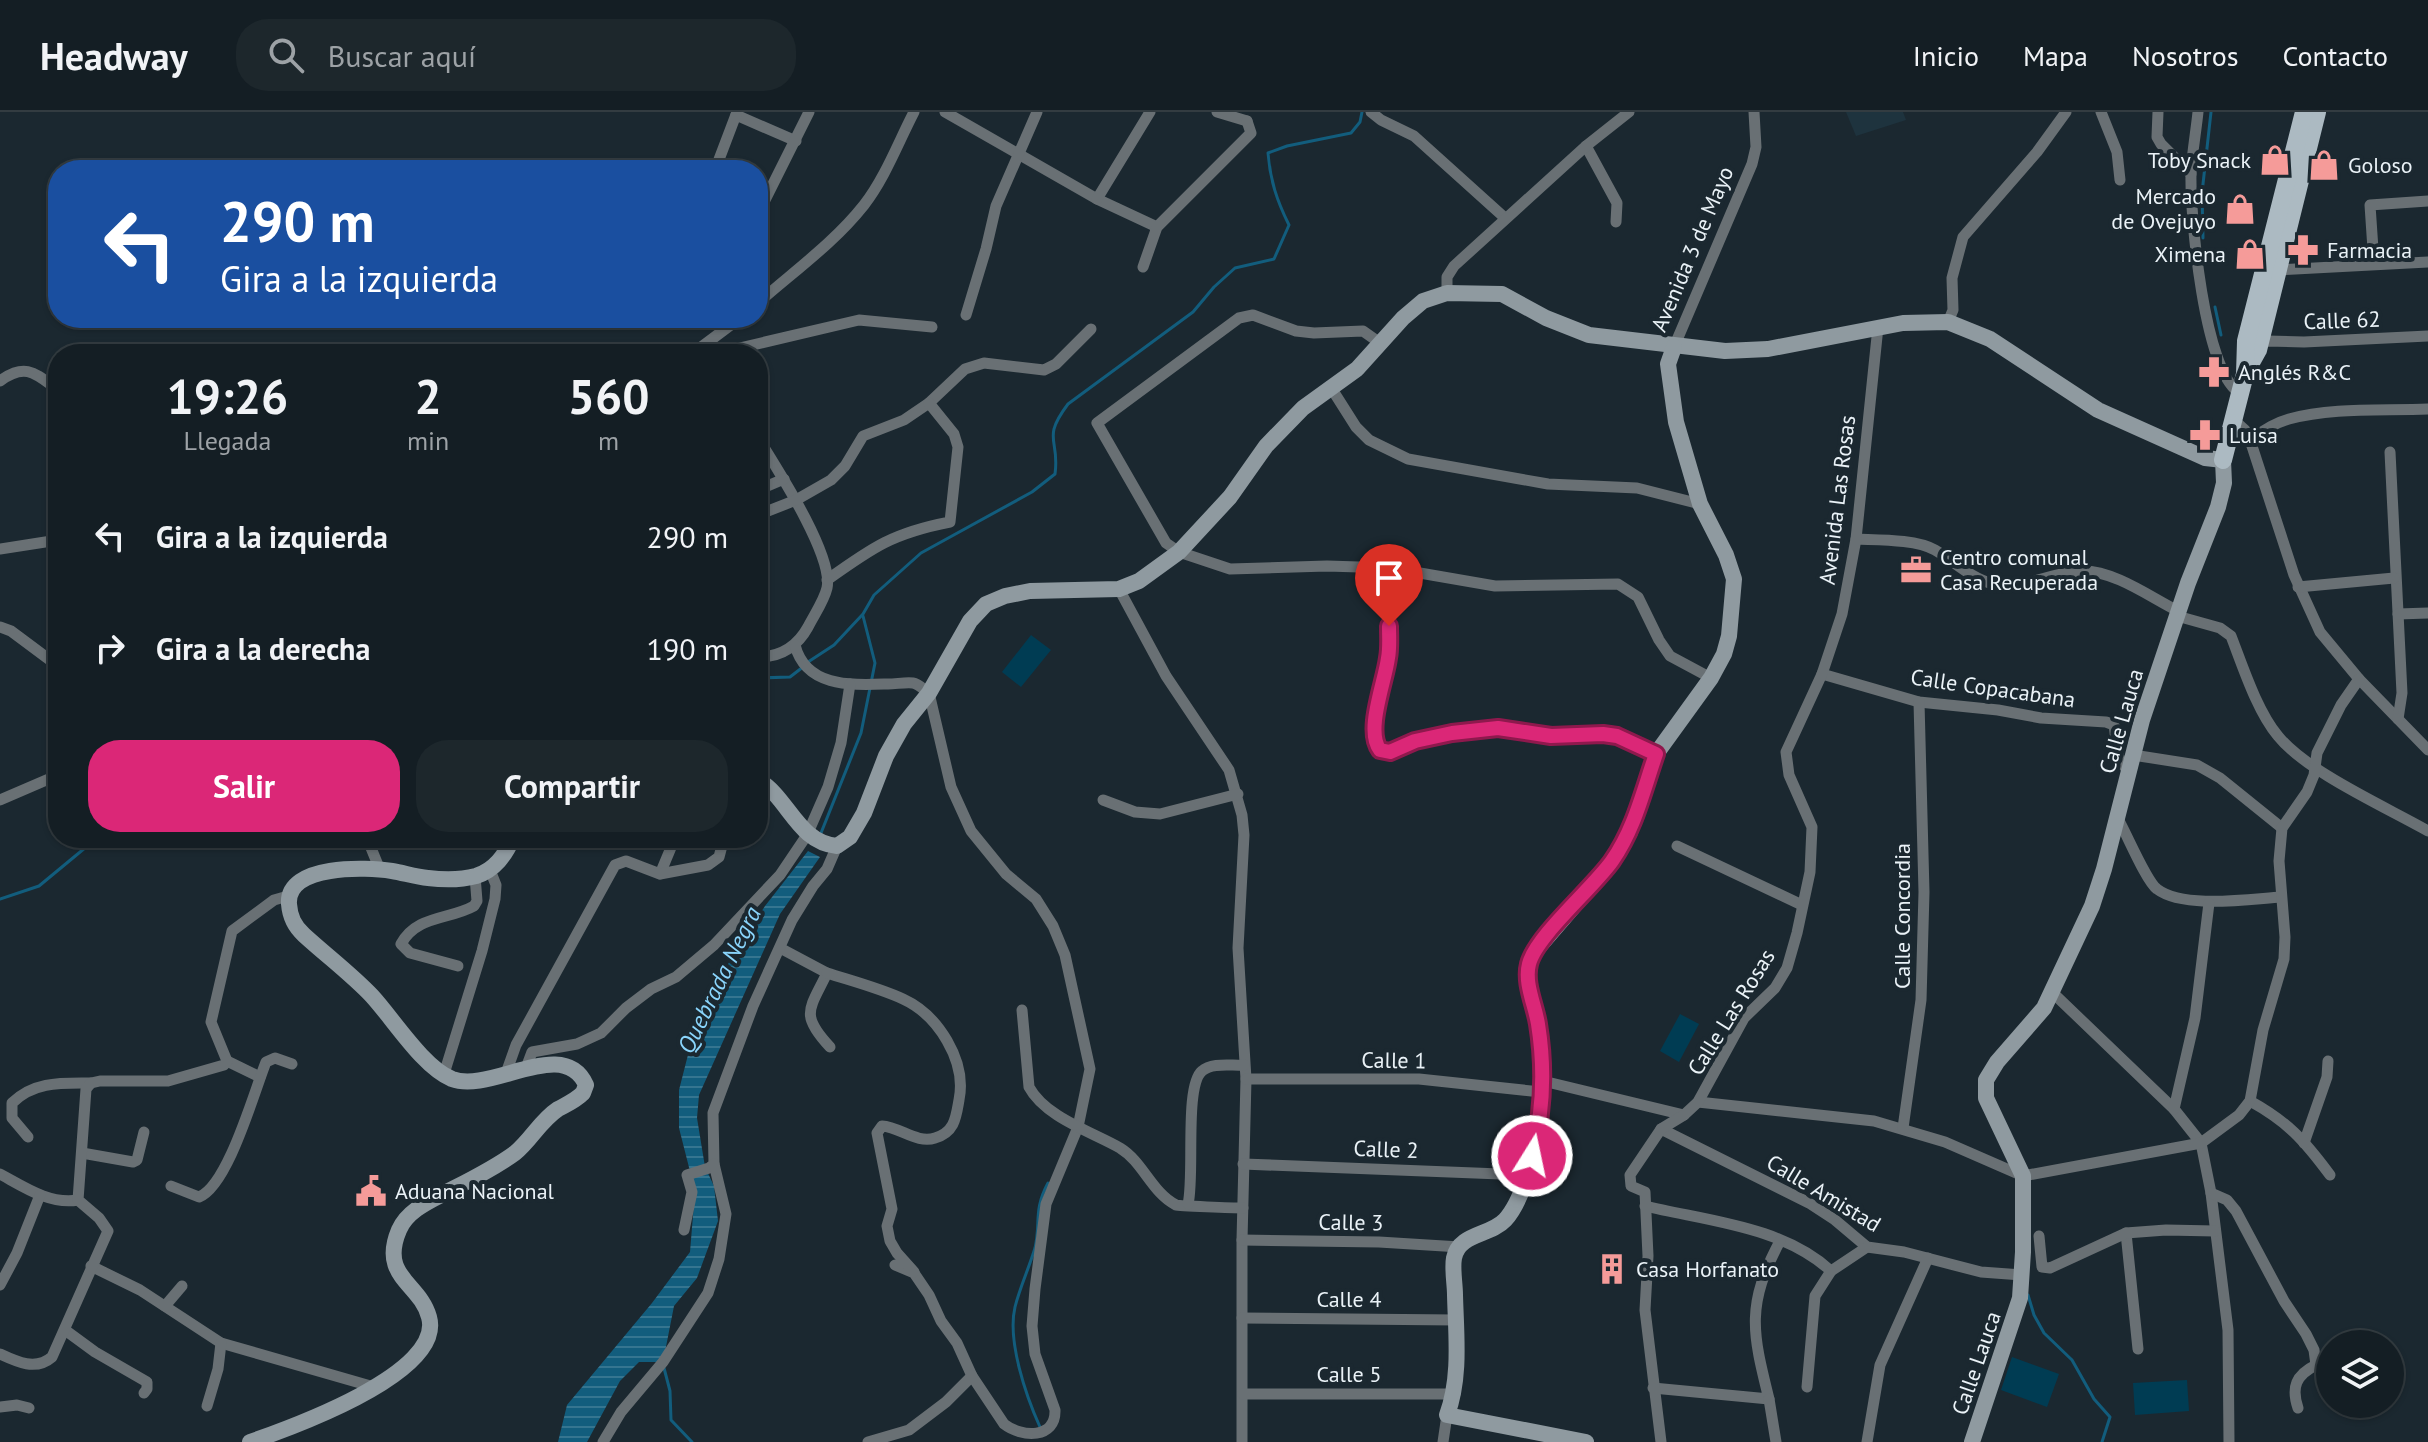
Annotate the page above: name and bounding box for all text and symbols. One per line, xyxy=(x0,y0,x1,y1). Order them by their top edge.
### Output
search box xyxy=(236,19,796,91)
text: Headway xyxy=(40,31,188,80)
icon: search xyxy=(264,33,308,77)
text: Buscar aquí xyxy=(328,36,476,75)
text: Inicio xyxy=(1913,37,1979,74)
text: Mapa xyxy=(2023,37,2088,74)
text: Nosotros xyxy=(2132,37,2238,74)
text: Contacto xyxy=(2282,37,2388,74)
shop icon: Toby Snack xyxy=(2258,143,2292,177)
place label: Toby Snack xyxy=(2148,146,2251,174)
shop icon: Goloso xyxy=(2307,148,2341,182)
place label: Goloso xyxy=(2348,151,2413,179)
street label: Avenida 3 de Mayo xyxy=(1645,162,1739,336)
place label: Mercado de Ovejuyo xyxy=(2111,182,2216,235)
text: 290 m xyxy=(220,185,375,257)
icon: left xyxy=(88,192,192,296)
shop icon: Mercado de Ovejuyo xyxy=(2223,192,2257,226)
pharmacy icon: Farmacia xyxy=(2286,233,2320,267)
place label: Farmacia xyxy=(2327,236,2412,264)
shop icon: Ximena xyxy=(2233,237,2267,271)
place label: Ximena xyxy=(2155,240,2226,268)
text: Gira a la izquierda xyxy=(220,255,498,302)
street label: Calle 62 xyxy=(2303,305,2381,335)
pharmacy icon: Anglés R&C xyxy=(2197,355,2231,389)
place label: Anglés R&C xyxy=(2238,358,2351,386)
text: 19:26 xyxy=(167,365,288,427)
text: 2 xyxy=(414,365,442,427)
text: 560 xyxy=(568,365,649,427)
street label: Avenida Las Rosas xyxy=(1813,414,1861,586)
pharmacy icon: Luisa xyxy=(2188,418,2222,452)
place label: Luisa xyxy=(2229,421,2278,449)
text: Llegada xyxy=(184,424,271,457)
text: min xyxy=(407,424,449,457)
text: m xyxy=(598,424,619,457)
icon: left xyxy=(88,514,132,558)
text: Gira a la izquierda xyxy=(156,517,388,556)
text: 290 m xyxy=(647,517,728,556)
place label: Centro comunal Casa Recuperada xyxy=(1940,543,2098,596)
pin xyxy=(1355,544,1423,626)
office icon: Centro comunal Casa Recuperada xyxy=(1899,553,1933,587)
icon: arrive xyxy=(1367,556,1411,600)
icon: right xyxy=(88,626,132,670)
text: Gira a la derecha xyxy=(156,629,370,668)
text: 190 m xyxy=(647,629,728,668)
street label: Calle Copacabana xyxy=(1909,663,2077,713)
street label: Calle Lauca xyxy=(2093,665,2149,777)
button: Salir xyxy=(88,740,400,832)
button: Compartir xyxy=(416,740,728,832)
street label: Calle Concordia xyxy=(1888,843,1916,989)
water label: Quebrada Negra xyxy=(670,901,768,1058)
street label: Calle Las Rosas xyxy=(1681,944,1781,1080)
street label: Calle 1 xyxy=(1361,1045,1427,1075)
position arrow xyxy=(1490,1114,1574,1198)
street label: Calle 2 xyxy=(1353,1134,1419,1164)
street label: Calle Amistad xyxy=(1762,1148,1886,1238)
public building icon: Aduana Nacional xyxy=(354,1174,388,1208)
place label: Aduana Nacional xyxy=(395,1177,555,1205)
street label: Calle 3 xyxy=(1318,1207,1384,1237)
building icon: Casa Horfanato xyxy=(1595,1252,1629,1286)
place label: Casa Horfanato xyxy=(1636,1255,1779,1283)
street label: Calle 4 xyxy=(1317,1285,1382,1313)
street label: Calle Lauca xyxy=(1945,1308,2007,1418)
map controls xyxy=(2316,1330,2404,1418)
button: layers xyxy=(2316,1330,2404,1418)
street label: Calle 5 xyxy=(1317,1360,1382,1388)

